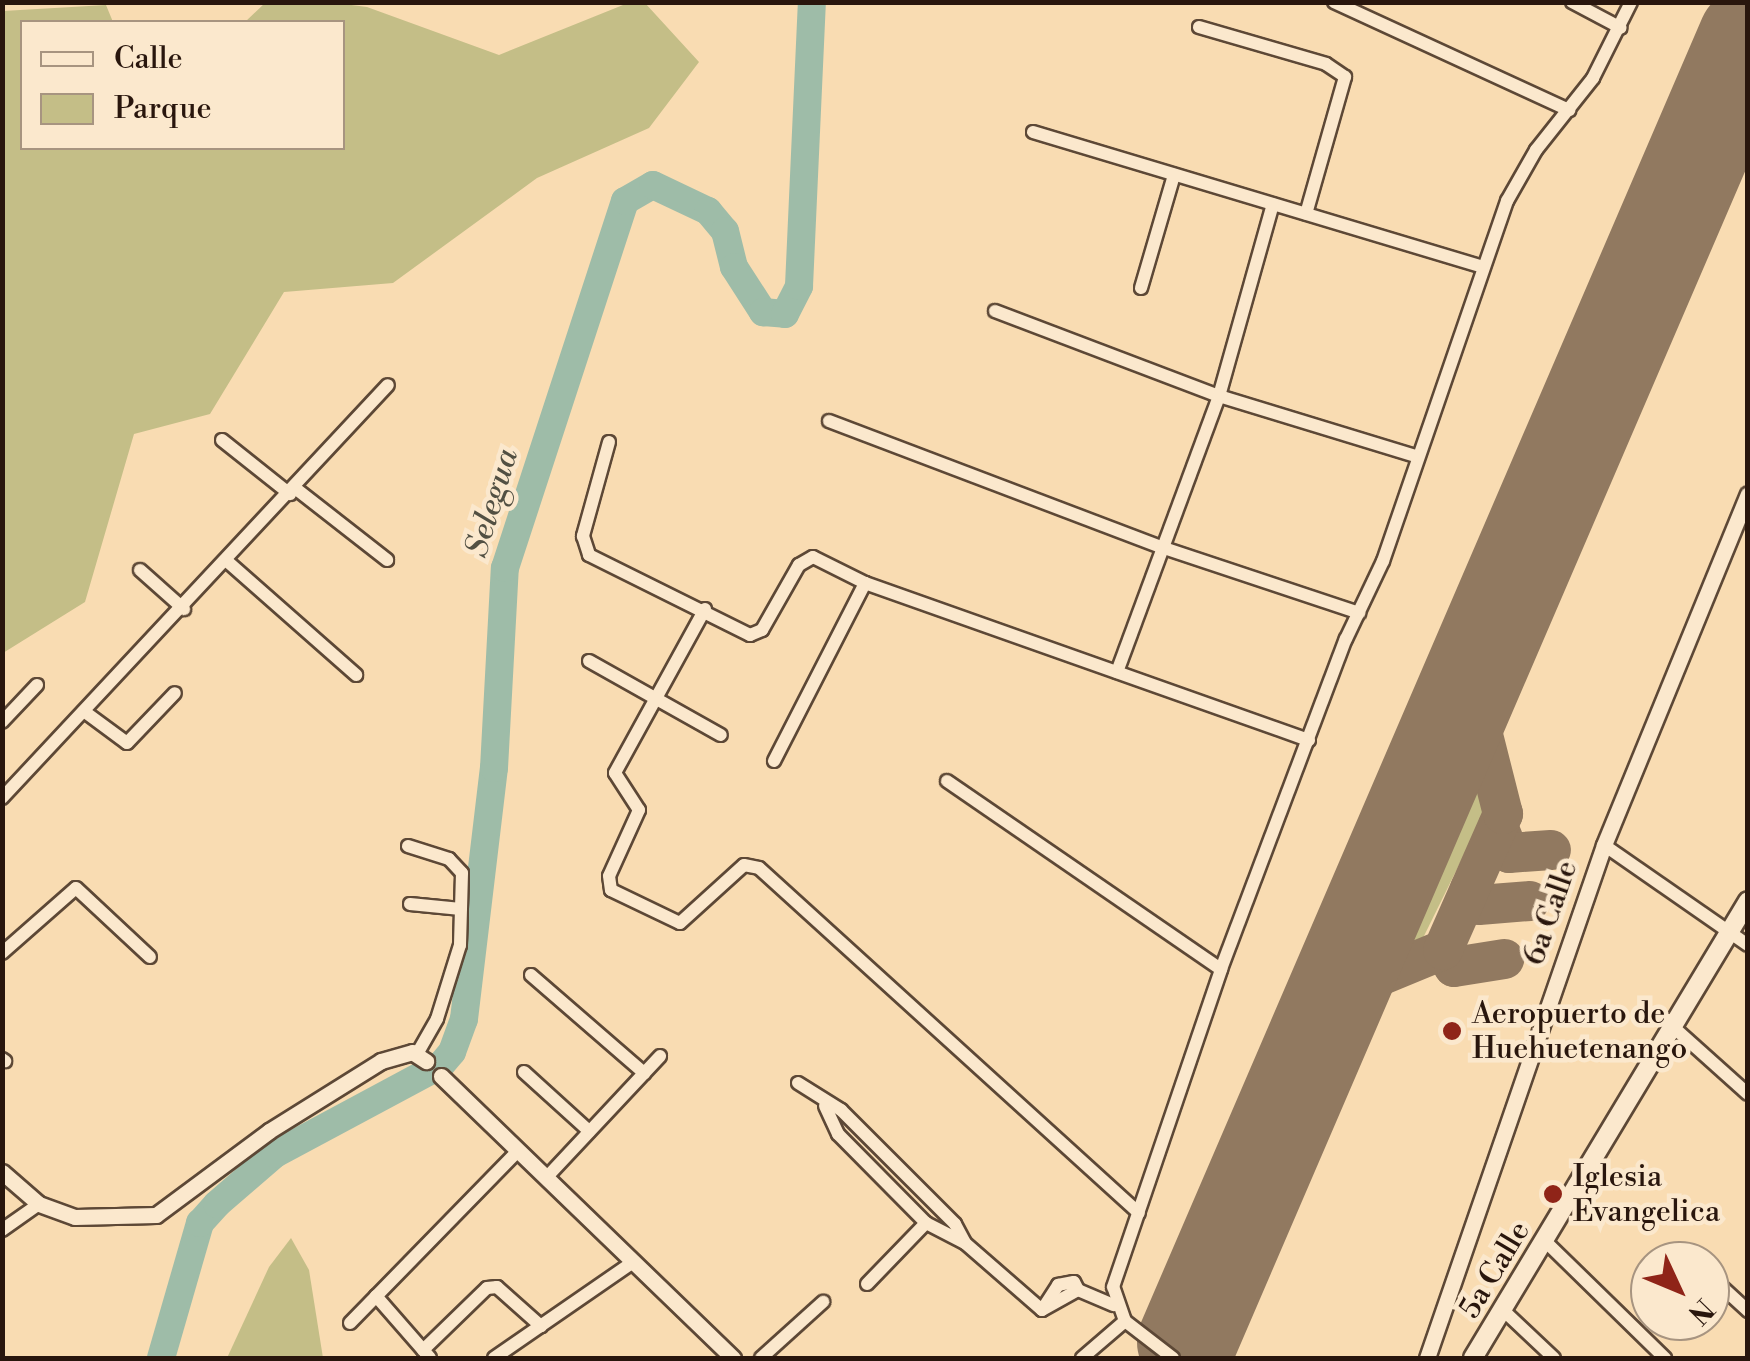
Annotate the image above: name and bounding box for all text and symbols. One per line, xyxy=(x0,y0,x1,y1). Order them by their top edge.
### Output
legend xyxy=(20,20,345,150)
text: Calle xyxy=(114,40,183,78)
text: Parque xyxy=(114,90,212,128)
water label: Selegua xyxy=(457,444,527,562)
street label: 6a Calle xyxy=(1516,856,1586,970)
place label: Aeropuerto de Huehuetenango xyxy=(1472,996,1687,1066)
marker: Aeropuerto de Huehuetenango xyxy=(1441,1020,1463,1042)
place label: Iglesia Evangelica xyxy=(1573,1159,1720,1230)
marker: Iglesia Evangelica xyxy=(1542,1183,1564,1205)
street label: 5a Calle xyxy=(1452,1215,1538,1325)
north arrow xyxy=(1630,1241,1730,1341)
text: N xyxy=(1680,1291,1721,1331)

